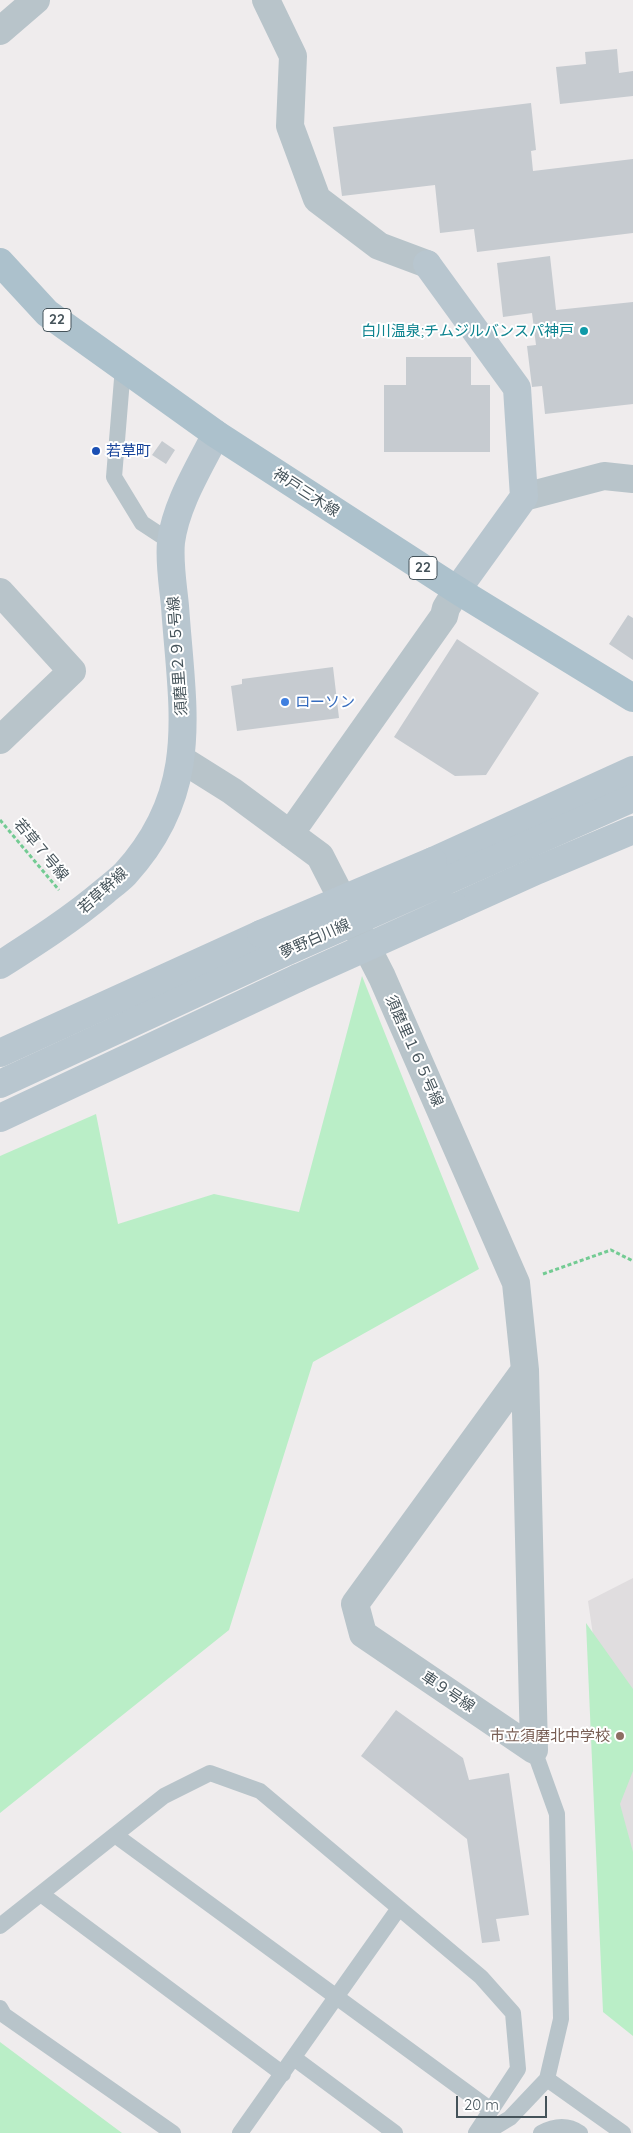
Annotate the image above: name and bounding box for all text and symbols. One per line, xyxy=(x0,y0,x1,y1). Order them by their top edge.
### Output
road number: 22 xyxy=(43,308,71,332)
place label: 白川温泉;チムジルバンスパ神戸 xyxy=(361,322,574,340)
marker: 白川温泉;チムジルバンスパ神戸 xyxy=(578,325,590,337)
place label: 若草町 xyxy=(106,442,151,460)
marker: 若草町 xyxy=(90,445,102,457)
street label: 神戸三木線 xyxy=(270,465,342,521)
road number: 22 xyxy=(409,556,437,580)
street label: 須磨里２９５号線 xyxy=(165,596,191,716)
place label: ローソン xyxy=(295,693,355,711)
marker: ローソン xyxy=(279,696,291,708)
street label: 若草７号線 xyxy=(10,815,72,885)
street label: 若草幹線 xyxy=(75,864,131,918)
street label: 夢野白川線 xyxy=(277,916,353,962)
street label: 須磨里１６５号線 xyxy=(381,993,447,1109)
street label: 車９号線 xyxy=(418,1668,478,1716)
place label: 市立須磨北中学校 xyxy=(490,1727,610,1745)
marker: 市立須磨北中学校 xyxy=(614,1730,626,1742)
scale bar xyxy=(458,2086,549,2118)
text: 20 m xyxy=(464,2095,499,2114)

